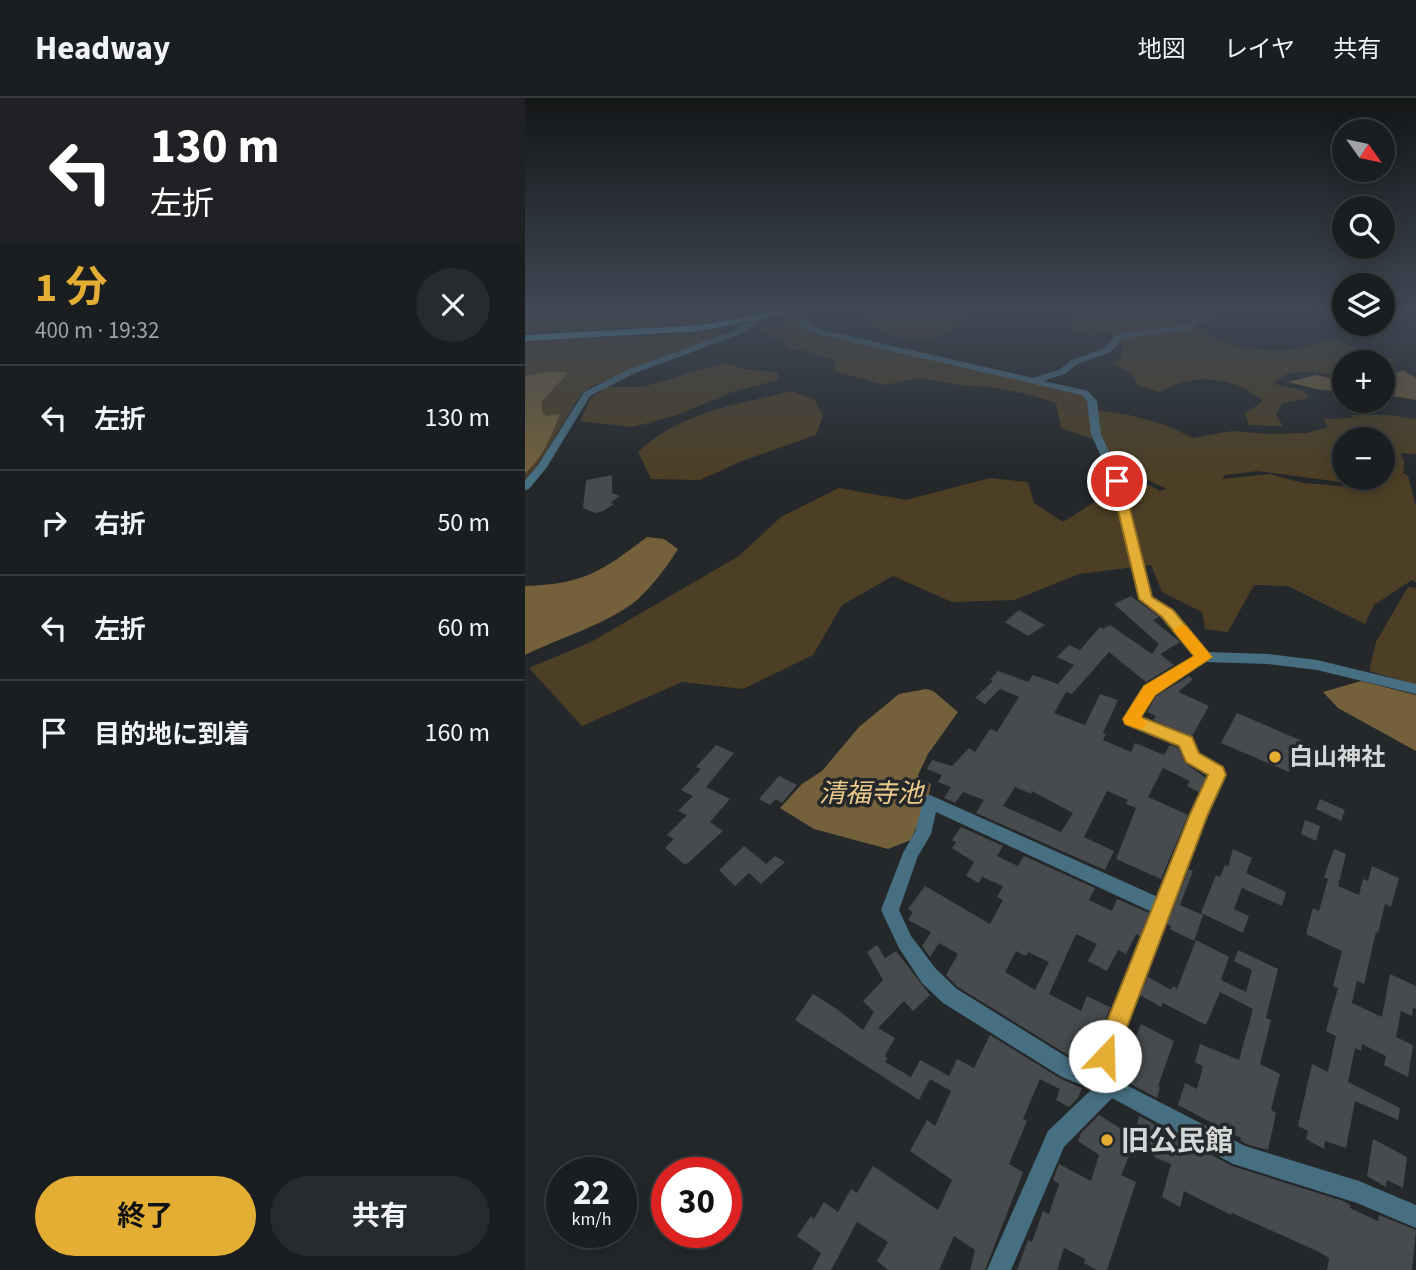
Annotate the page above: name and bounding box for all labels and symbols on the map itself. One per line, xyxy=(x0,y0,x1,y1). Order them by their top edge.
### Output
north arrow xyxy=(1332,119,1395,182)
pin xyxy=(1087,451,1147,511)
place label: 白山神社 xyxy=(1289,740,1385,775)
marker: 白山神社 xyxy=(1267,749,1283,765)
water label: 清福寺池 xyxy=(819,775,926,812)
position arrow xyxy=(1068,1019,1142,1093)
place label: 旧公民館 xyxy=(1121,1121,1233,1161)
marker: 旧公民館 xyxy=(1099,1132,1115,1148)
speed limit sign: 30 xyxy=(651,1157,742,1248)

